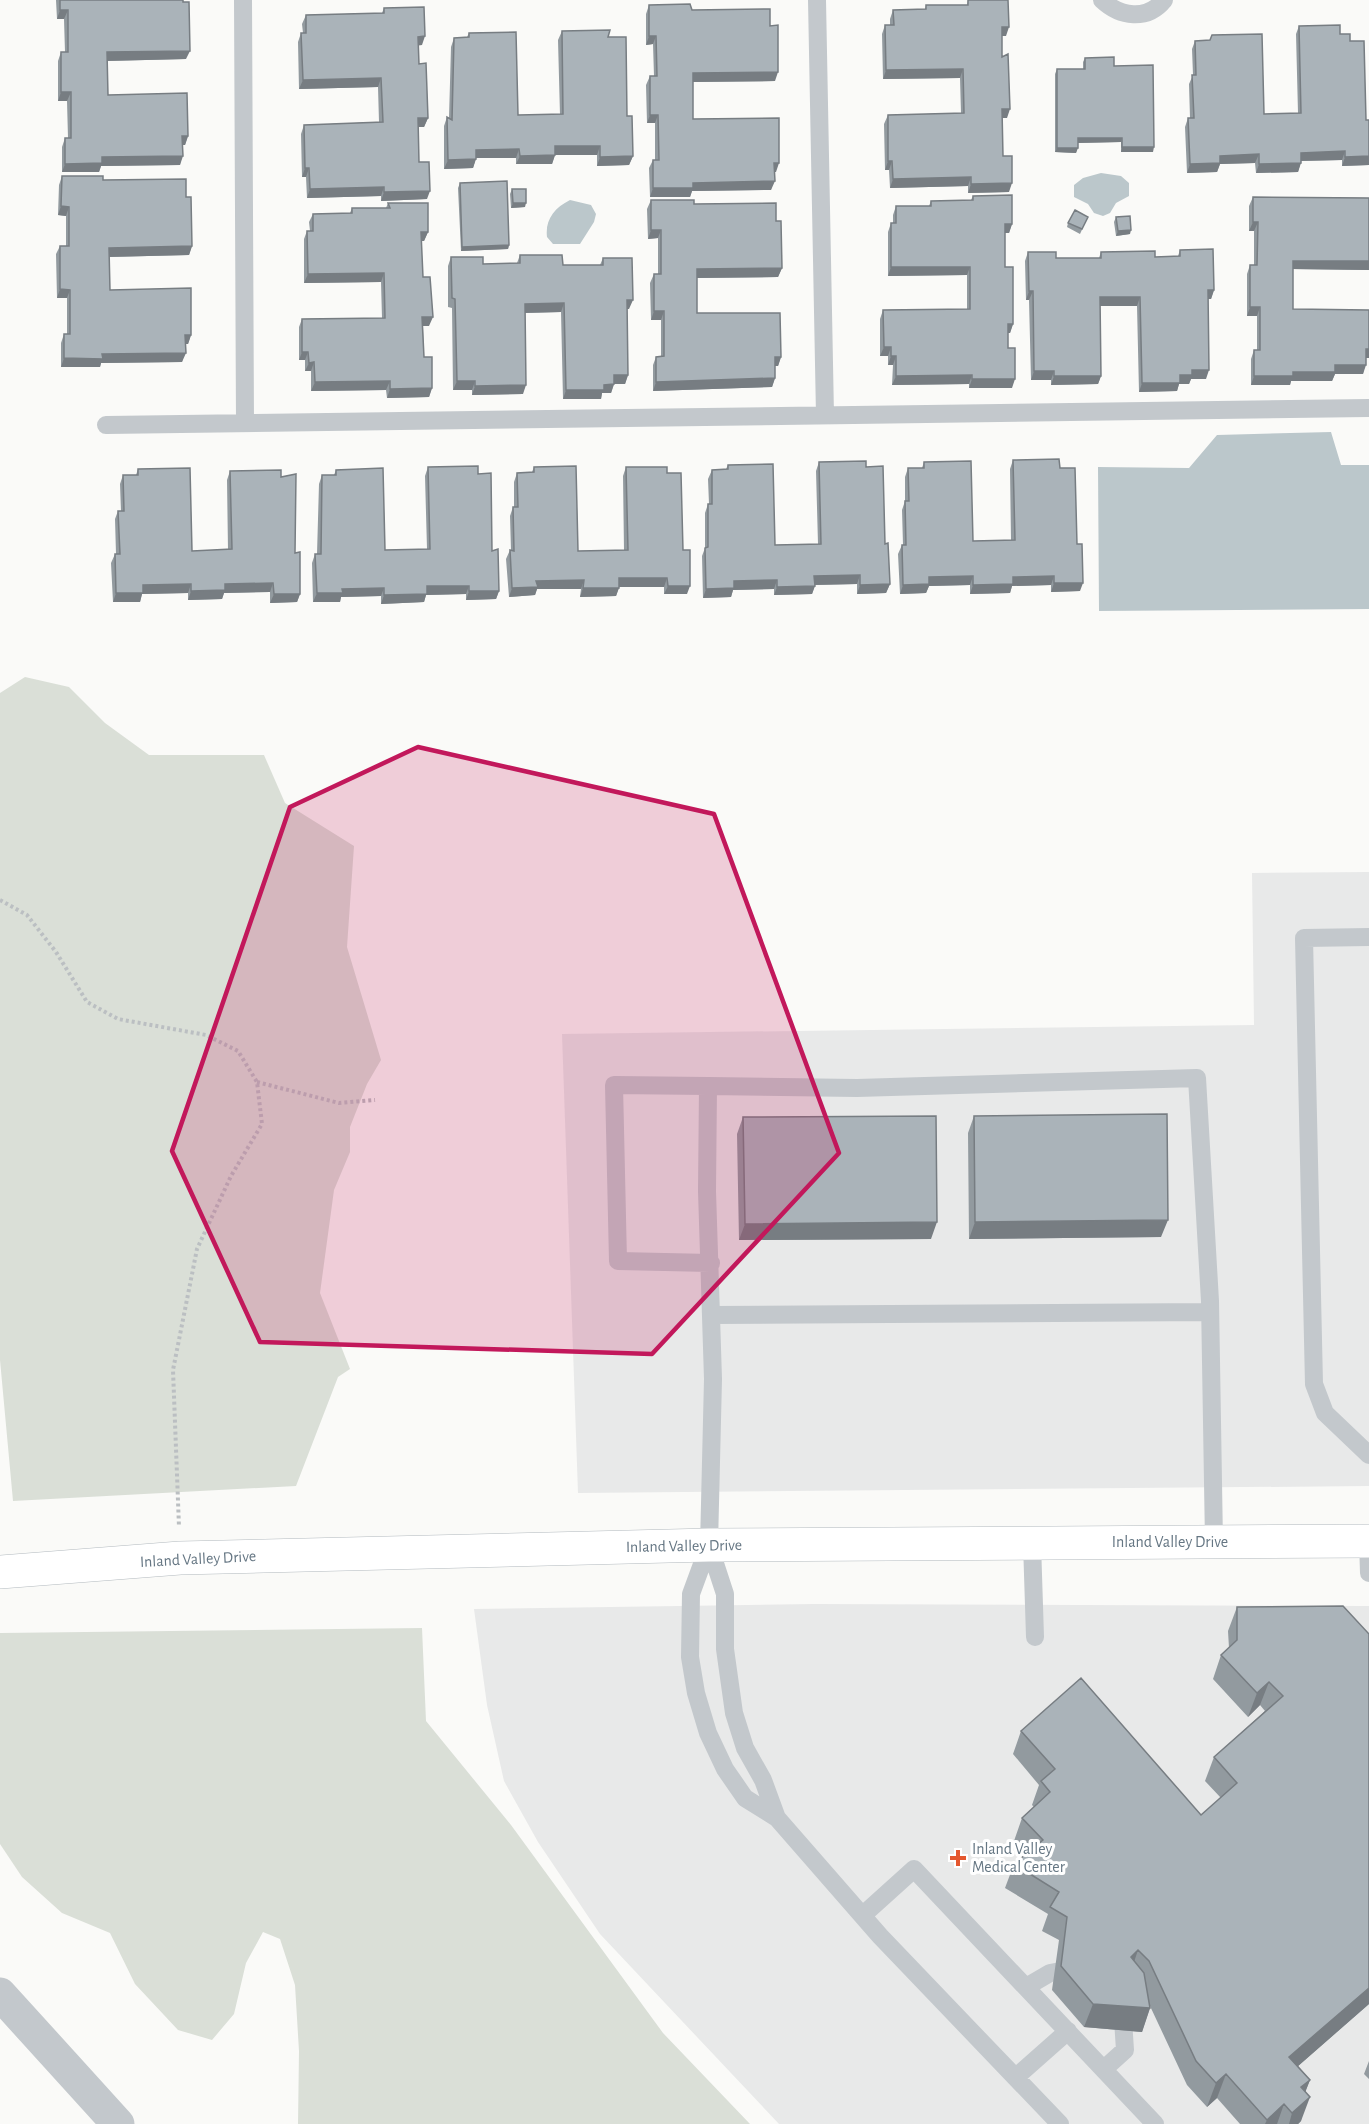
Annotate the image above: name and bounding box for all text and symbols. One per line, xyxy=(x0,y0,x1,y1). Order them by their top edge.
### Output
street label: Inland Valley Drive xyxy=(1112,1534,1228,1551)
street label: Inland Valley Drive xyxy=(626,1537,742,1556)
street label: Inland Valley Drive xyxy=(139,1548,257,1571)
place label: Inland Valley Medical Center xyxy=(972,1841,1066,1875)
marker: Inland Valley Medical Center xyxy=(949,1849,967,1867)

